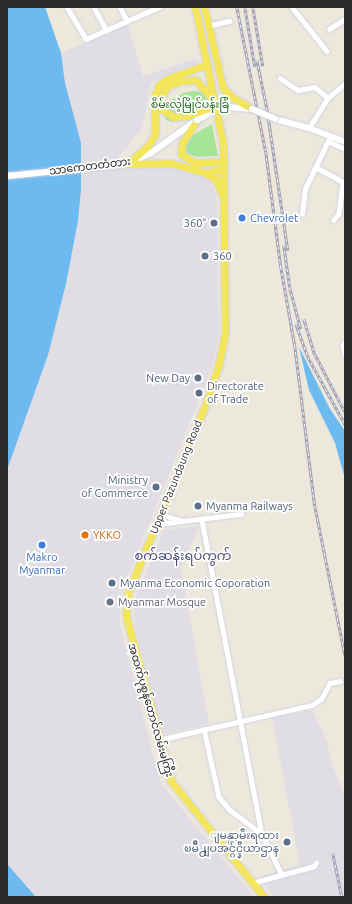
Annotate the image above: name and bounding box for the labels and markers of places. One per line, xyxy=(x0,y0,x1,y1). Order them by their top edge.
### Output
place label: Chevrolet xyxy=(250,211,298,225)
marker: Chevrolet xyxy=(237,213,247,223)
place label: 360° xyxy=(184,216,206,230)
marker: 360° xyxy=(209,218,219,228)
place label: 360 xyxy=(213,249,232,263)
marker: 360 xyxy=(200,251,210,261)
place label: New Day xyxy=(146,371,190,385)
marker: New Day xyxy=(193,373,203,383)
place label: Directorate of Trade xyxy=(207,380,264,406)
marker: Directorate of Trade xyxy=(194,388,204,398)
place label: Ministry of Commerce xyxy=(81,474,148,500)
marker: Ministry of Commerce xyxy=(151,482,161,492)
place label: Myanma Railways xyxy=(206,499,293,513)
marker: Myanma Railways xyxy=(193,501,203,511)
place label: YKKO xyxy=(93,528,121,542)
marker: YKKO xyxy=(80,530,90,540)
marker: Makro Myanmar xyxy=(37,540,47,550)
place label: Makro Myanmar xyxy=(19,551,65,577)
place label: Myanma Economic Coporation xyxy=(120,576,270,590)
marker: Myanma Economic Coporation xyxy=(107,578,117,588)
place label: Myanmar Mosque xyxy=(118,595,206,609)
marker: Myanmar Mosque xyxy=(105,597,115,607)
place label: ျမန္မာ့မီးရထား ၿမိဳ႕ျပအင္ဂ်င္နီယာဌာန xyxy=(184,829,279,855)
marker: ျမန္မာ့မီးရထား ၿမိဳ႕ျပအင္ဂ်င္နီယာဌာန xyxy=(282,837,292,847)

